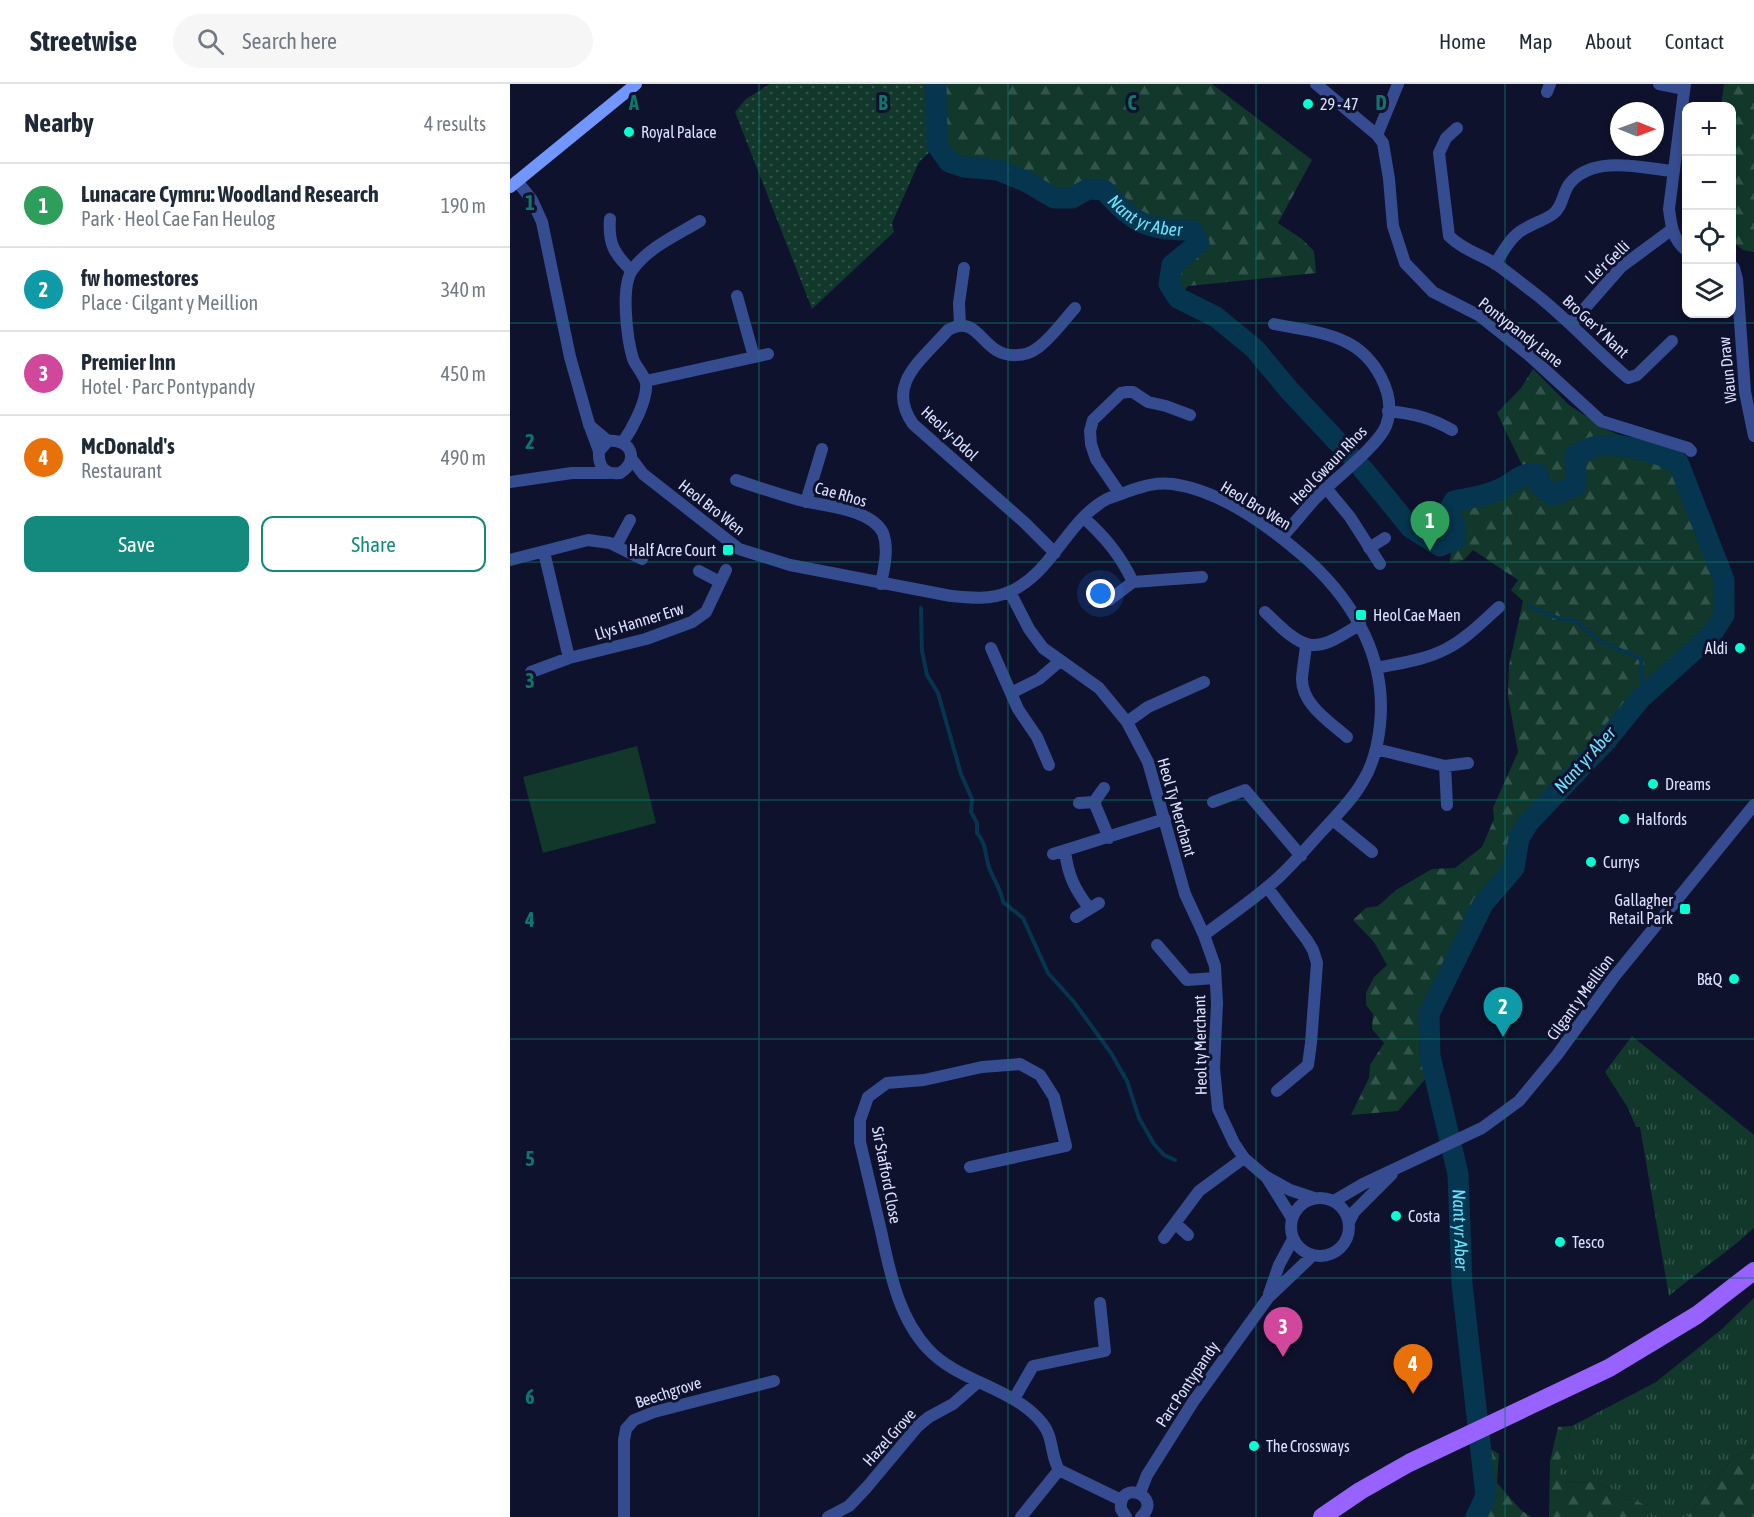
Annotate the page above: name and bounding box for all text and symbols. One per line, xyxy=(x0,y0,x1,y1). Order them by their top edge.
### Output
search box xyxy=(173,14,593,68)
text: Streetwise xyxy=(30,25,137,57)
icon: search xyxy=(194,25,227,58)
text: Search here xyxy=(242,28,337,54)
text: Home xyxy=(1439,29,1486,53)
text: Map xyxy=(1519,29,1553,53)
text: About xyxy=(1586,29,1632,53)
text: Contact xyxy=(1665,29,1724,53)
text: A xyxy=(628,91,639,114)
text: B xyxy=(878,91,888,114)
text: C xyxy=(1128,91,1137,114)
text: D xyxy=(1375,91,1387,114)
place label: 29 - 47 xyxy=(1320,95,1358,113)
marker: 29 - 47 xyxy=(1301,97,1315,111)
north arrow xyxy=(1610,102,1664,156)
map controls xyxy=(1682,102,1736,318)
button: + xyxy=(1682,102,1736,156)
text: Nearby xyxy=(24,108,94,138)
text: 4 results xyxy=(424,112,486,135)
place label: Royal Palace xyxy=(641,123,717,142)
marker: Royal Palace xyxy=(622,125,636,139)
button: − xyxy=(1682,156,1736,210)
text: Lunacare Cymru: Woodland Research xyxy=(81,181,379,207)
water label: Nant yr Aber xyxy=(1104,190,1183,240)
text: 1 xyxy=(525,191,535,214)
text: 1 xyxy=(39,194,48,217)
text: 190 m xyxy=(441,194,486,217)
text: Park · Heol Cae Fan Heulog xyxy=(81,207,275,230)
button: locate xyxy=(1682,210,1736,264)
street label: Lle'r Gelli xyxy=(1581,237,1633,287)
button: layers xyxy=(1682,264,1736,318)
text: fw homestores xyxy=(81,265,199,291)
text: 2 xyxy=(39,278,48,301)
text: 340 m xyxy=(441,278,486,301)
text: Place · Cilgant y Meillion xyxy=(81,291,258,314)
street label: Bro Ger Y Nant xyxy=(1559,291,1633,361)
street label: Pontypandy Lane xyxy=(1475,294,1567,371)
street label: Waun Draw xyxy=(1715,336,1739,404)
text: Premier Inn xyxy=(81,349,176,375)
text: 3 xyxy=(39,362,48,385)
text: 450 m xyxy=(441,362,486,385)
text: Hotel · Parc Pontypandy xyxy=(81,375,255,398)
street label: Heol-y-Ddol xyxy=(917,402,983,465)
street label: Heol Gwaun Rhos xyxy=(1286,422,1370,508)
text: 2 xyxy=(525,430,535,453)
text: McDonald's xyxy=(81,433,175,459)
text: 4 xyxy=(39,446,48,469)
text: 490 m xyxy=(441,446,486,469)
text: Restaurant xyxy=(81,459,162,482)
street label: Heol Bro Wen xyxy=(675,476,749,538)
street label: Heol Bro Wen xyxy=(1218,477,1294,533)
street label: Cae Rhos xyxy=(813,478,869,510)
pin: 1 xyxy=(1410,502,1450,551)
button: Save xyxy=(24,516,249,572)
button: Share xyxy=(261,516,486,572)
place label: Half Acre Court xyxy=(629,541,716,559)
marker: Half Acre Court xyxy=(721,543,735,557)
your location xyxy=(1086,579,1115,608)
street label: Llys Hanner Erw xyxy=(592,599,686,644)
place label: Heol Cae Maen xyxy=(1373,606,1461,624)
marker: Heol Cae Maen xyxy=(1354,608,1368,622)
place label: Aldi xyxy=(1705,639,1728,657)
marker: Aldi xyxy=(1733,641,1747,655)
text: 3 xyxy=(525,669,535,692)
water label: Nant yr Aber xyxy=(1550,722,1620,797)
street label: Heol Ty Merchant xyxy=(1153,756,1200,859)
place label: Dreams xyxy=(1665,775,1711,793)
marker: Dreams xyxy=(1646,777,1660,791)
place label: Halfords xyxy=(1636,810,1687,828)
marker: Halfords xyxy=(1617,812,1631,826)
place label: Currys xyxy=(1603,853,1640,872)
marker: Currys xyxy=(1584,855,1598,869)
place label: Gallagher Retail Park xyxy=(1609,891,1673,927)
marker: Gallagher Retail Park xyxy=(1678,902,1692,916)
text: 4 xyxy=(524,908,535,931)
street label: Cilgant y Meillion xyxy=(1543,951,1618,1044)
place label: B&Q xyxy=(1697,970,1723,988)
marker: B&Q xyxy=(1727,972,1741,986)
pin: 2 xyxy=(1484,988,1522,1037)
street label: Heol ty Merchant xyxy=(1190,994,1211,1095)
street label: Sir Stafford Close xyxy=(869,1125,905,1225)
text: 5 xyxy=(525,1147,535,1170)
water label: Nant yr Aber xyxy=(1449,1189,1473,1271)
place label: Costa xyxy=(1408,1207,1440,1225)
marker: Costa xyxy=(1389,1209,1403,1223)
place label: Tesco xyxy=(1572,1233,1604,1251)
marker: Tesco xyxy=(1553,1235,1567,1249)
pin: 3 xyxy=(1264,1308,1302,1357)
street label: Parc Pontypandy xyxy=(1152,1338,1223,1431)
pin: 4 xyxy=(1394,1344,1432,1394)
street label: Beechgrove xyxy=(633,1373,704,1412)
text: 6 xyxy=(525,1385,535,1408)
street label: Hazel Grove xyxy=(859,1405,919,1469)
place label: The Crossways xyxy=(1266,1437,1350,1456)
marker: The Crossways xyxy=(1247,1439,1261,1453)

